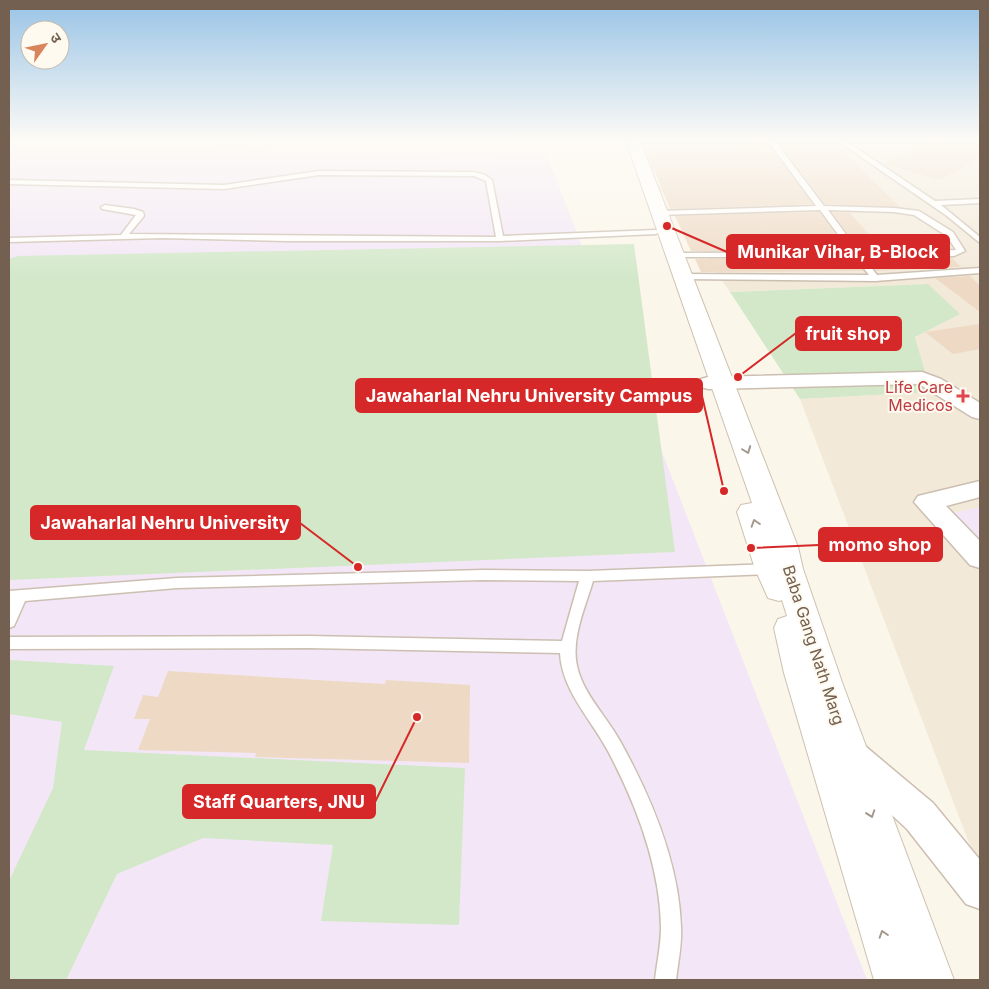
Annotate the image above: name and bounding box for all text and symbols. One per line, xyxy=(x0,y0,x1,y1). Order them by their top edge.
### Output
north arrow xyxy=(20,20,70,70)
text: उ xyxy=(47,30,66,46)
callout: Munikar Vihar, B-Block xyxy=(727,235,949,268)
text: Munikar Vihar, B-Block xyxy=(737,241,939,262)
callout: fruit shop xyxy=(796,317,901,350)
text: fruit shop xyxy=(805,323,891,344)
place label: Life Care Medicos xyxy=(885,377,953,415)
callout: Jawaharlal Nehru University Campus xyxy=(356,379,702,412)
text: Jawaharlal Nehru University Campus xyxy=(366,385,692,406)
marker: Life Care Medicos xyxy=(957,390,969,402)
one-way arrow xyxy=(741,445,751,454)
callout: Jawaharlal Nehru University xyxy=(31,506,300,539)
text: Jawaharlal Nehru University xyxy=(40,512,290,533)
one-way arrow xyxy=(751,519,761,528)
callout: momo shop xyxy=(819,528,942,561)
text: momo shop xyxy=(829,534,931,555)
street label: Baba Gang Nath Marg xyxy=(779,563,849,727)
callout: Staff Quarters, JNU xyxy=(183,785,375,818)
text: Staff Quarters, JNU xyxy=(193,791,365,812)
one-way arrow xyxy=(865,810,875,818)
one-way arrow xyxy=(878,930,888,938)

